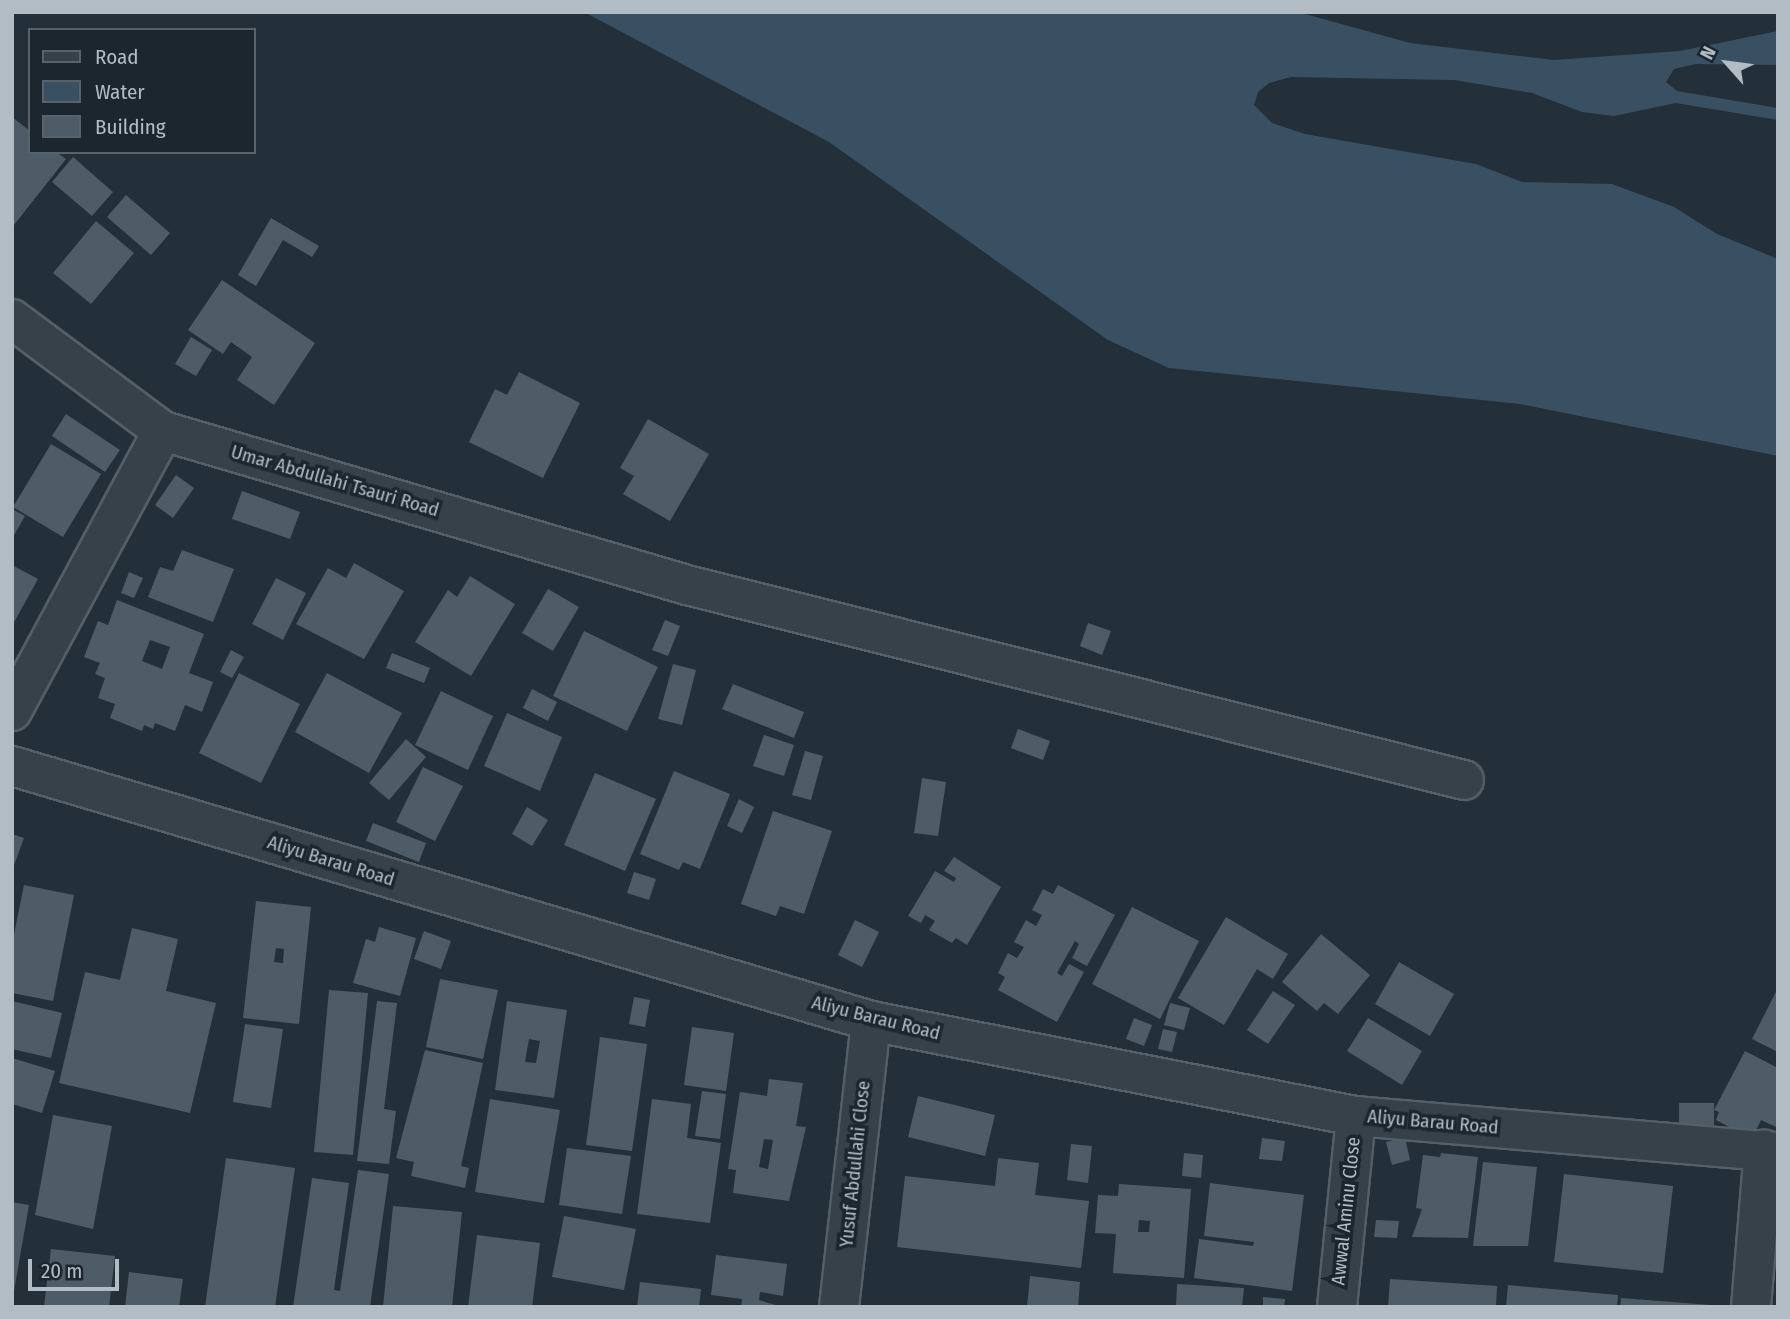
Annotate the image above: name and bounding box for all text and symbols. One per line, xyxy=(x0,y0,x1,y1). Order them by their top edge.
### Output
legend xyxy=(28,28,256,154)
north arrow xyxy=(1692,28,1762,98)
text: N xyxy=(1695,42,1721,63)
text: Road xyxy=(95,44,139,70)
text: Water xyxy=(95,79,145,105)
text: Building xyxy=(95,114,166,140)
street label: Umar Abdullahi Tsauri Road xyxy=(228,440,442,522)
street label: Aliyu Barau Road xyxy=(265,831,397,891)
street label: Aliyu Barau Road xyxy=(809,991,943,1045)
street label: Yusuf Abdullahi Close xyxy=(835,1080,875,1248)
street label: Aliyu Barau Road xyxy=(1366,1105,1500,1139)
street label: Awwal Aminu Close xyxy=(1327,1136,1365,1286)
scale bar xyxy=(32,1246,122,1290)
text: 20 m xyxy=(41,1258,82,1284)

